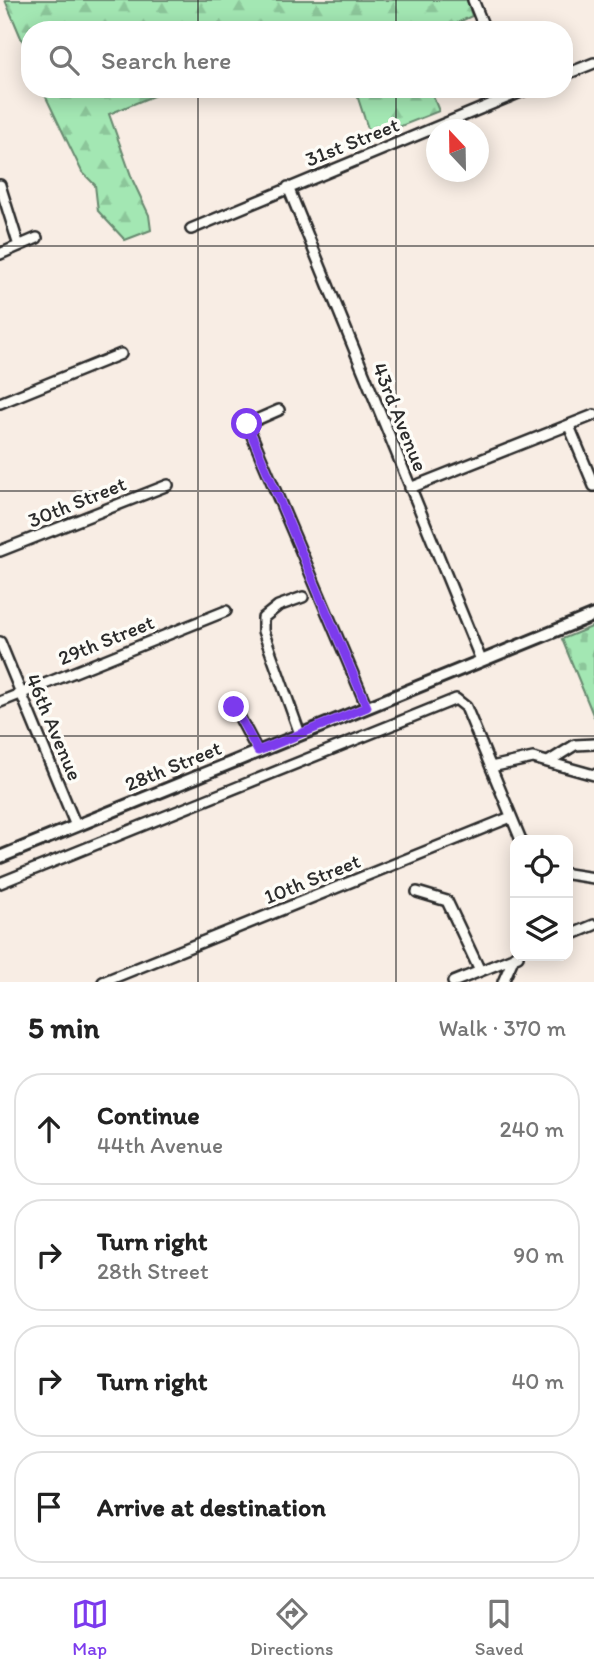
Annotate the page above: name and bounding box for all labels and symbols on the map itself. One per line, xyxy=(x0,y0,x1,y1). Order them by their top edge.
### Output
street label: 31st Street xyxy=(301,111,403,172)
north arrow xyxy=(426,119,489,182)
street label: 43rd Avenue xyxy=(367,359,434,475)
route start xyxy=(231,408,262,439)
street label: 30th Street xyxy=(24,470,130,533)
street label: 29th Street xyxy=(54,609,158,670)
street label: 46th Avenue xyxy=(21,670,88,784)
route end xyxy=(218,691,249,722)
street label: 28th Street xyxy=(121,735,225,796)
street label: 10th Street xyxy=(260,848,364,909)

